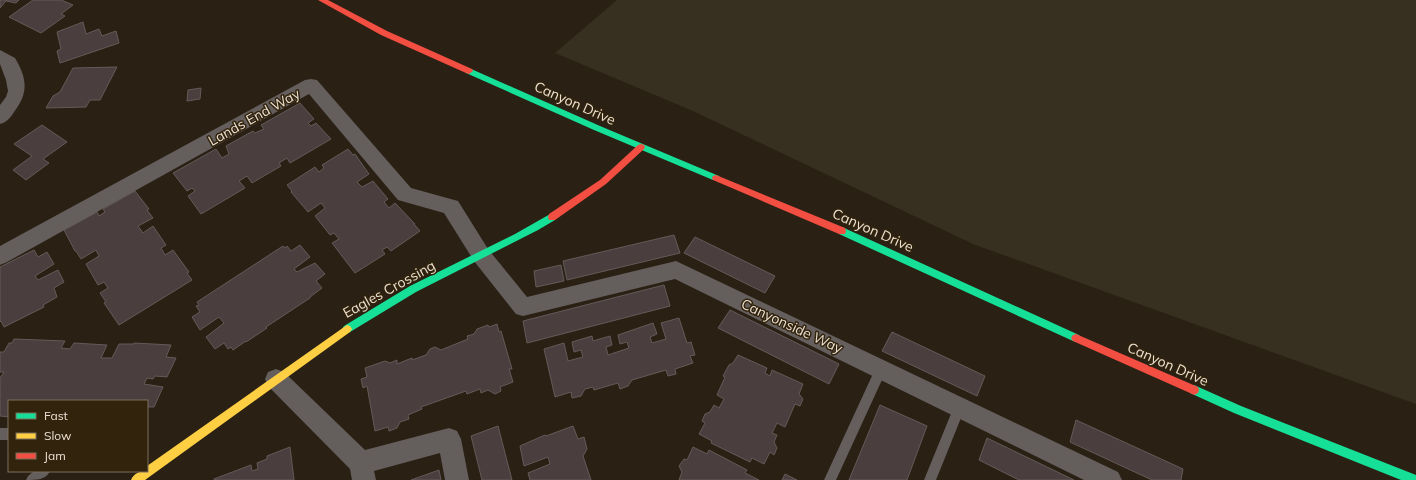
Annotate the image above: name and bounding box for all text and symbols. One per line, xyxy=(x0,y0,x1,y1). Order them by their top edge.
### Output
street label: Canyon Drive xyxy=(532,77,618,129)
street label: Lands End Way xyxy=(205,84,304,150)
street label: Canyon Drive xyxy=(830,204,916,256)
street label: Eagles Crossing xyxy=(340,256,438,322)
street label: Canyonside Way xyxy=(738,295,846,358)
street label: Canyon Drive xyxy=(1125,338,1211,390)
legend xyxy=(8,400,148,472)
text: Fast xyxy=(44,408,68,423)
text: Slow xyxy=(44,428,72,443)
text: Jam xyxy=(44,448,66,463)

